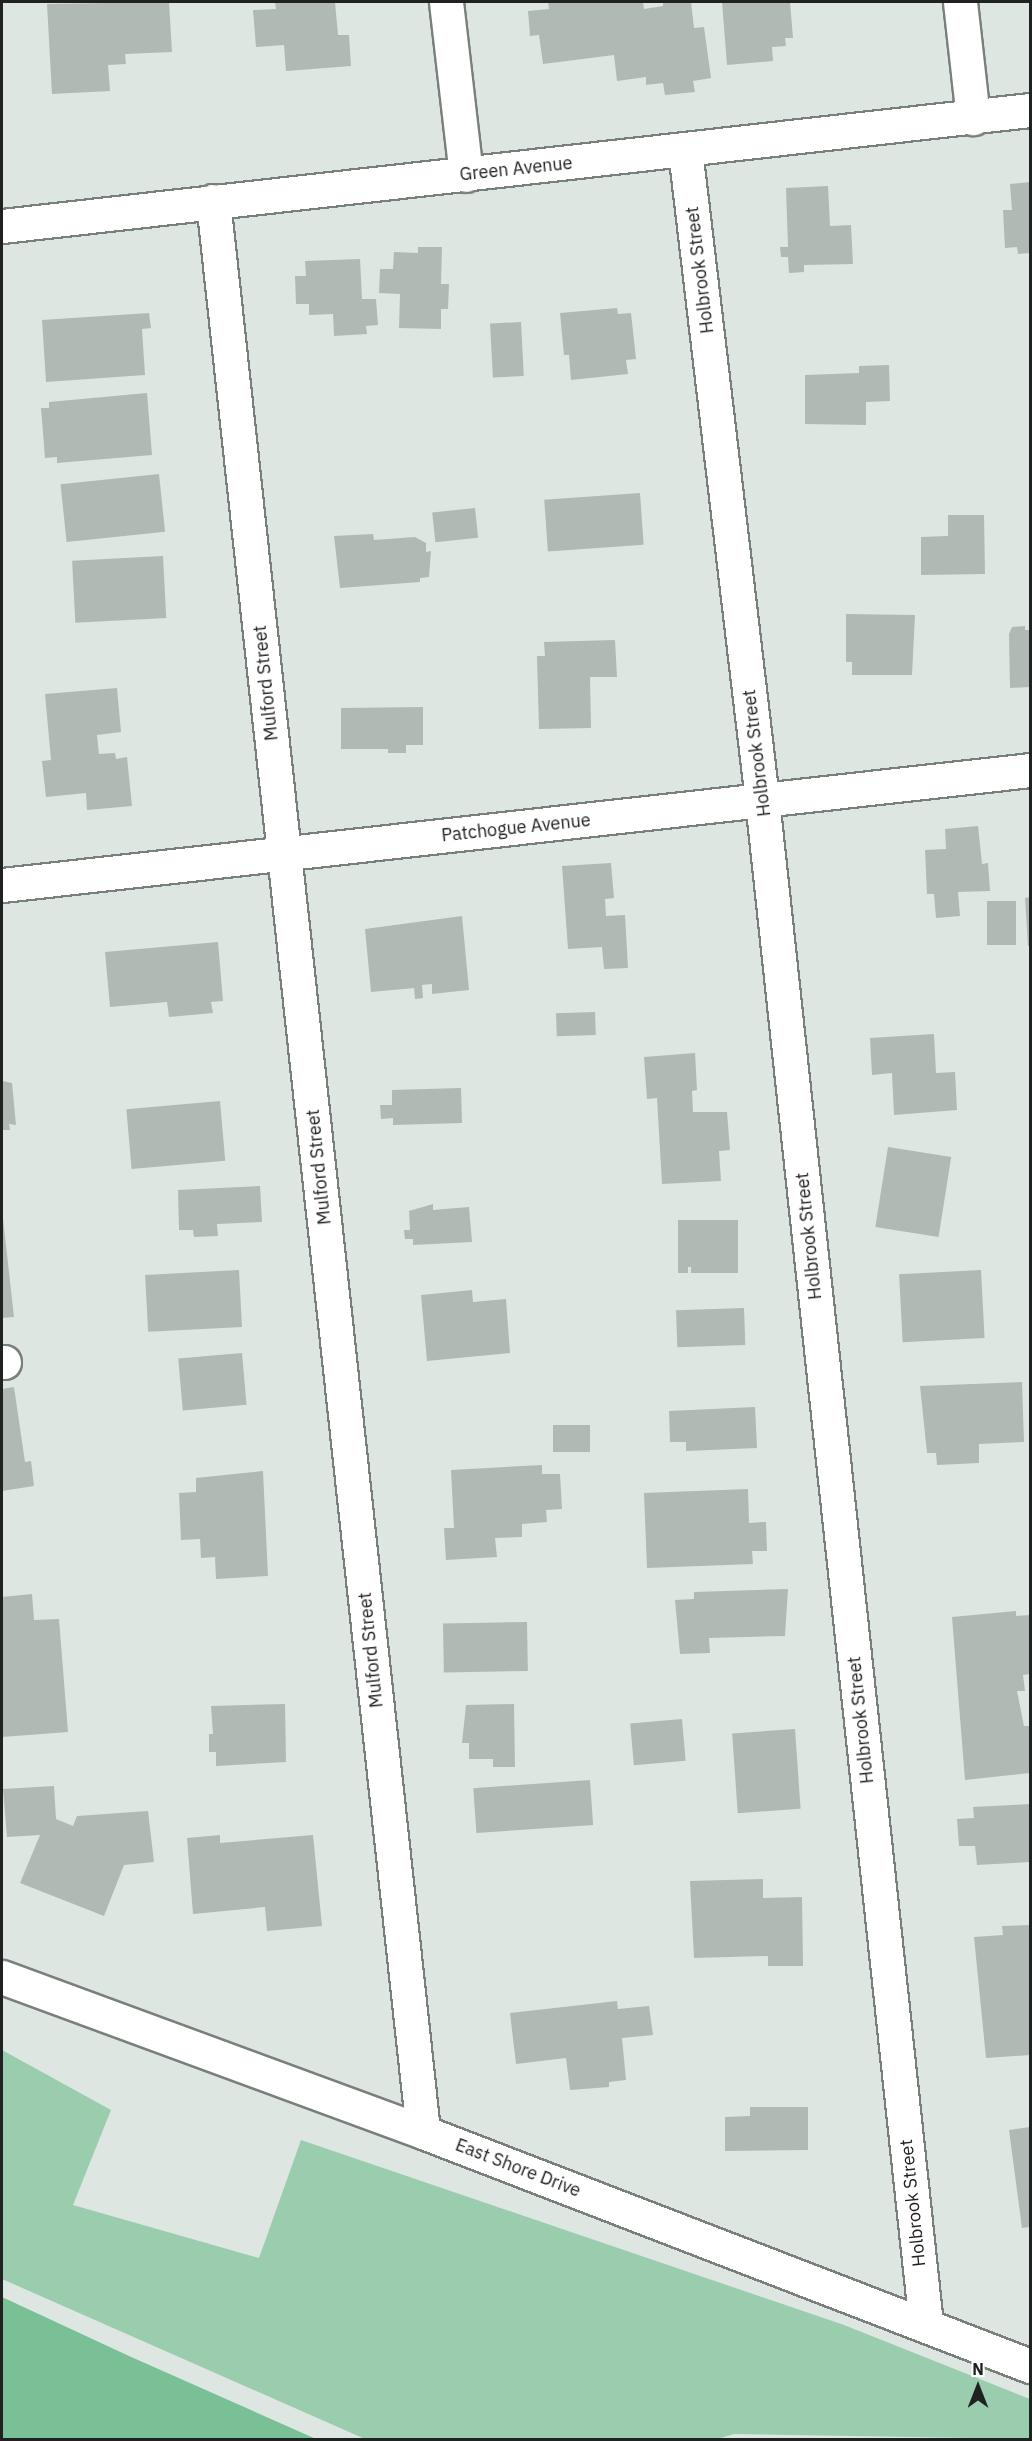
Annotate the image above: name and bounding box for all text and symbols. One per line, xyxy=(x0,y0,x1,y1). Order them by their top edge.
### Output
street label: Green Avenue xyxy=(458,152,574,186)
street label: Holbrook Street xyxy=(681,205,719,335)
street label: Mulford Street xyxy=(249,624,283,742)
street label: Holbrook Street xyxy=(738,688,776,818)
street label: Patchogue Avenue xyxy=(440,809,592,847)
street label: Mulford Street xyxy=(302,1108,336,1226)
street label: Holbrook Street xyxy=(792,1171,826,1301)
street label: Mulford Street xyxy=(354,1591,388,1709)
street label: Holbrook Street xyxy=(844,1655,878,1785)
street label: East Shore Drive xyxy=(452,2134,584,2202)
street label: Holbrook Street xyxy=(896,2138,930,2268)
north arrow xyxy=(948,2357,1008,2417)
text: N xyxy=(972,2359,984,2379)

